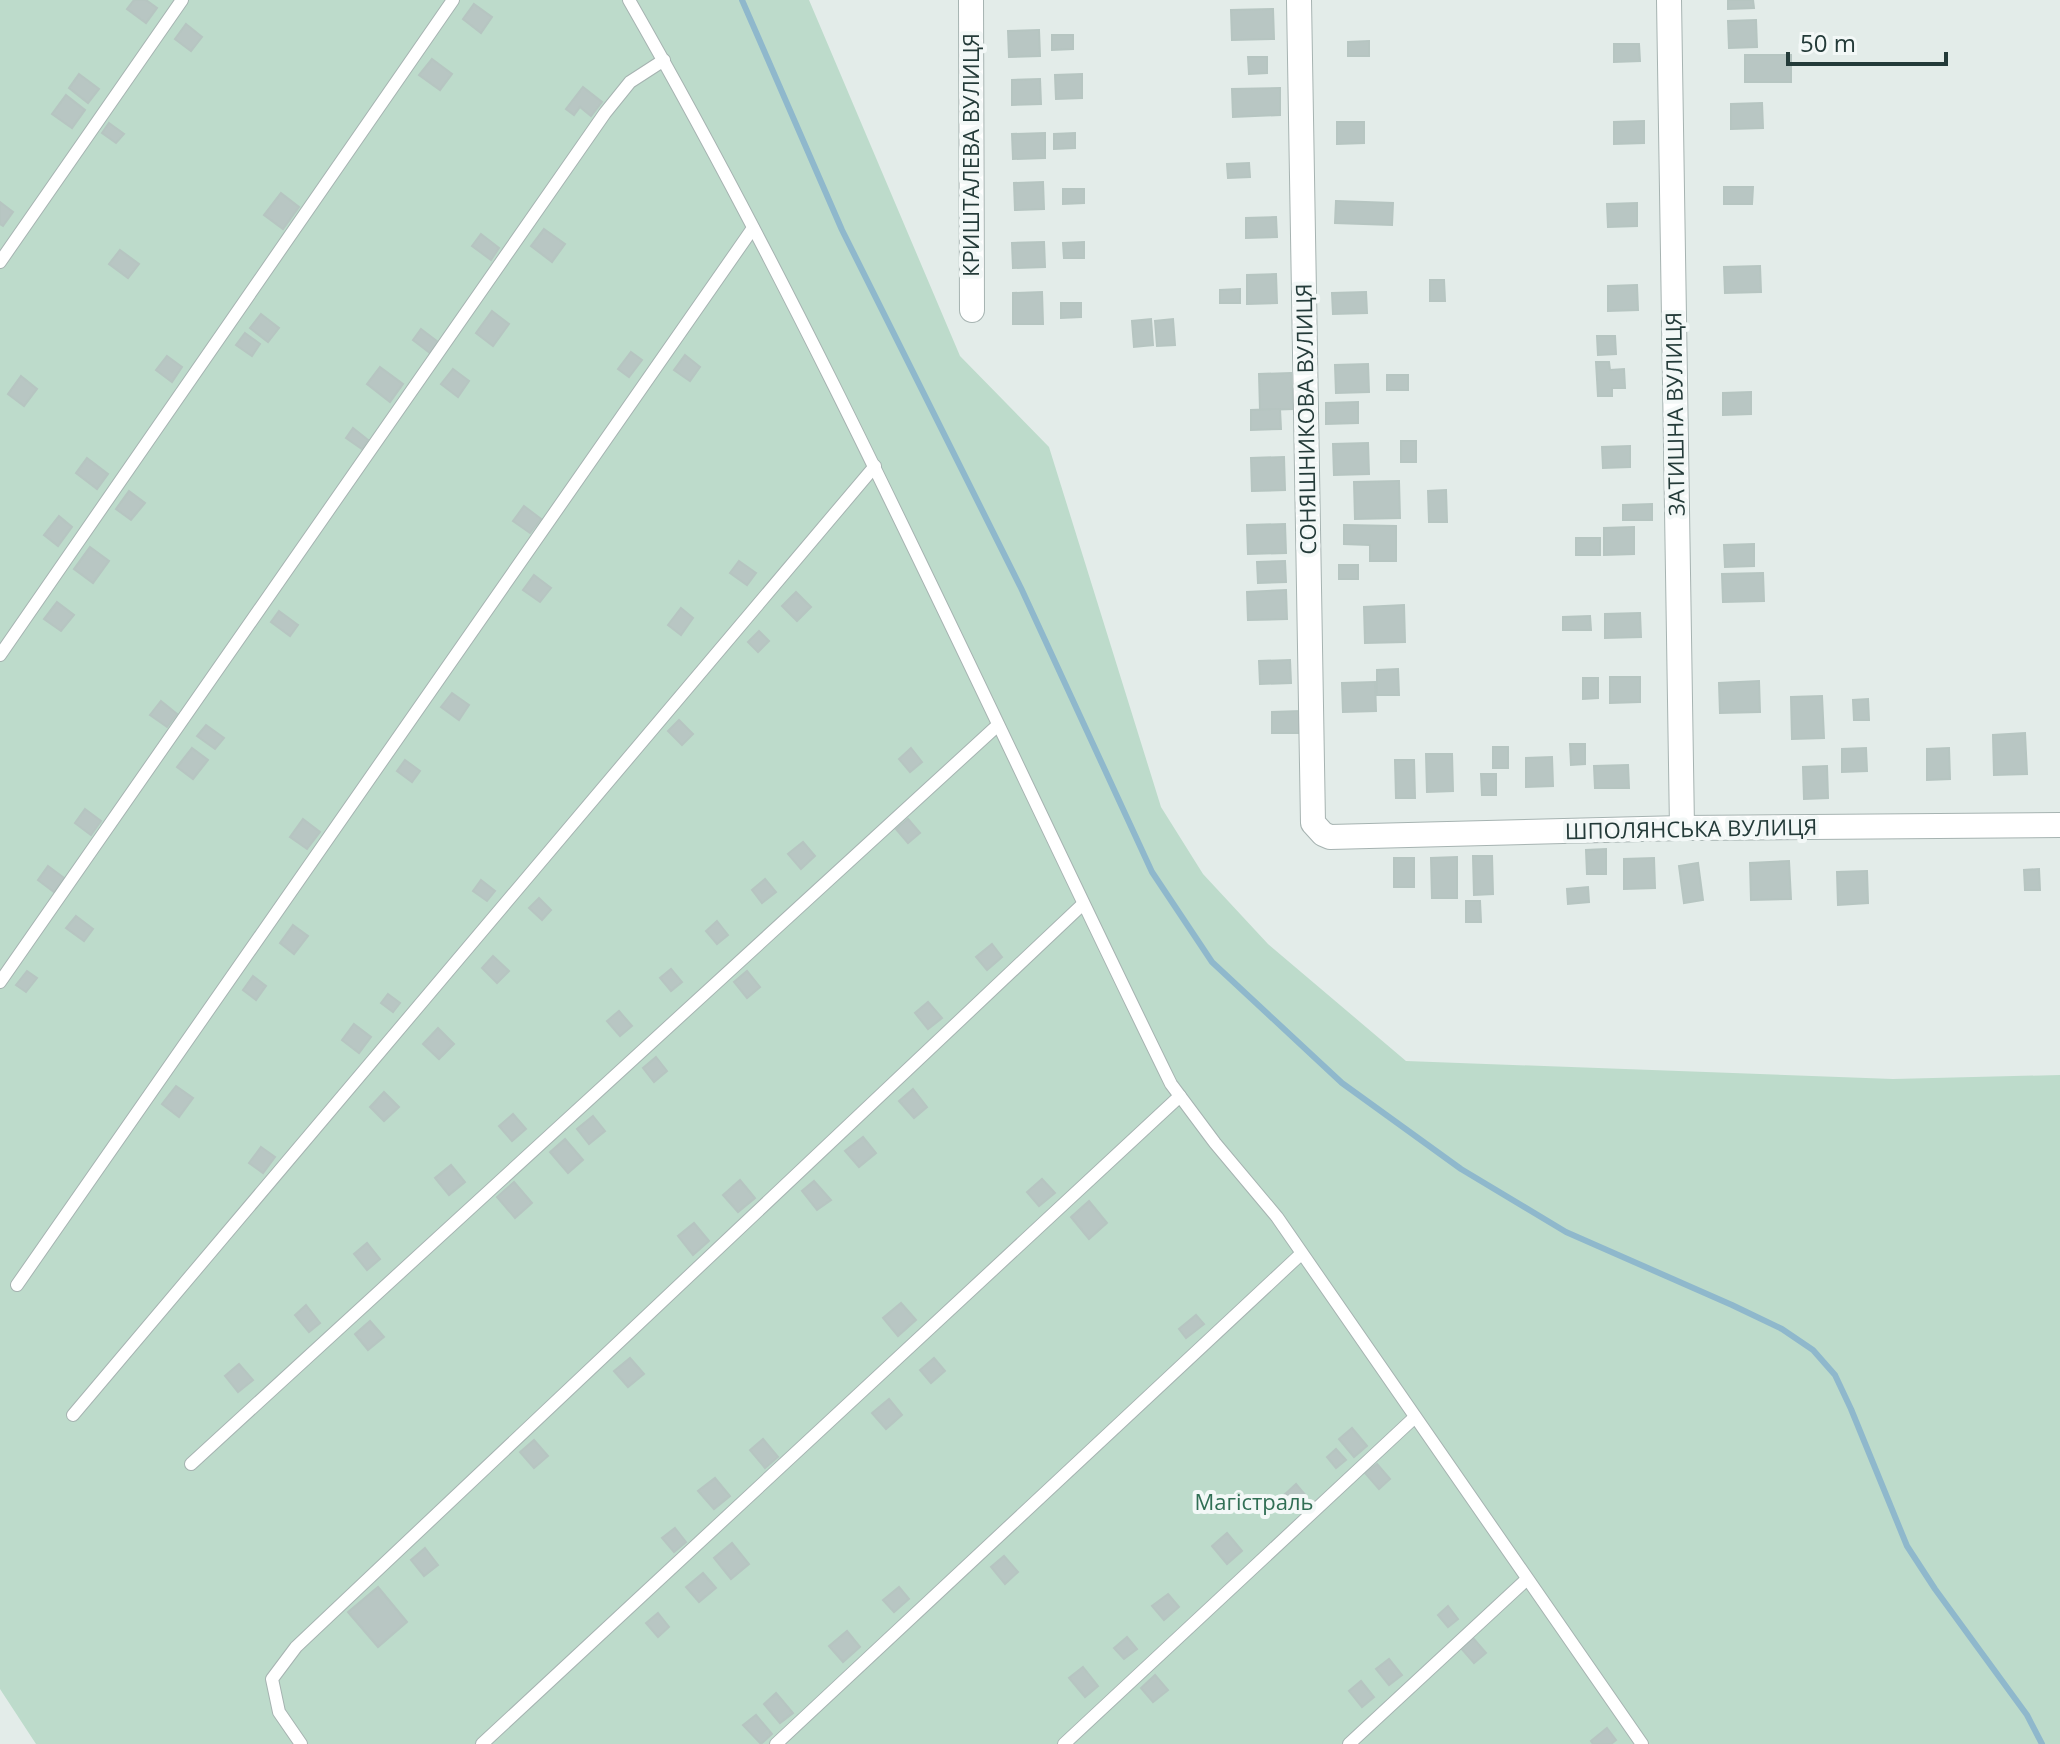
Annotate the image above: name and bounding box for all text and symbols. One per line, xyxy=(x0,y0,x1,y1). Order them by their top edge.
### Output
scale bar xyxy=(1788,16,1946,66)
text: 50 m xyxy=(1800,26,1856,59)
street label: КРИШТАЛЕВА ВУЛИЦЯ xyxy=(955,33,985,277)
street label: СОНЯШНИКОВА ВУЛИЦЯ xyxy=(1288,283,1322,555)
street label: ЗАТИШНА ВУЛИЦЯ xyxy=(1657,312,1691,516)
street label: ШПОЛЯНСЬКА ВУЛИЦЯ xyxy=(1565,811,1817,845)
park label: Магістраль xyxy=(1194,1486,1314,1516)

